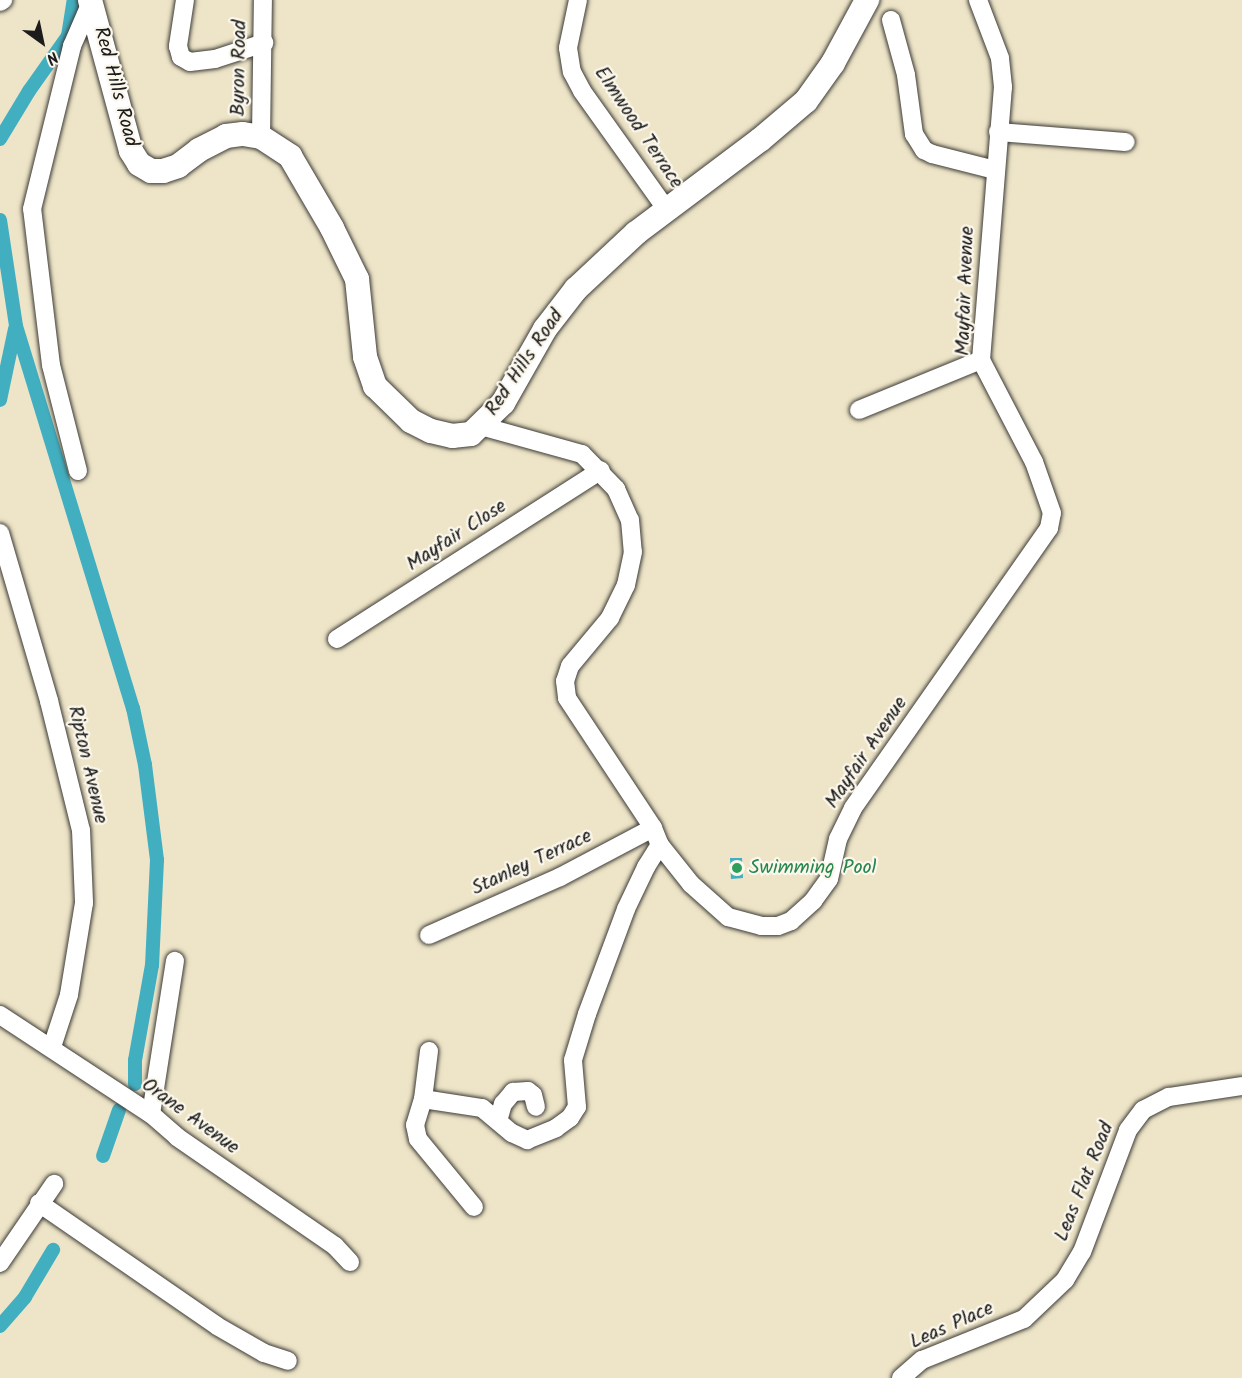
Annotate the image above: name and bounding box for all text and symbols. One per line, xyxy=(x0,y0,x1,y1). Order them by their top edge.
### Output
north arrow xyxy=(12,12,72,72)
street label: Byron Road xyxy=(227,20,253,116)
street label: Red Hills Road xyxy=(87,24,143,150)
text: N xyxy=(41,44,63,71)
street label: Elmwood Terrace xyxy=(588,62,688,194)
street label: Mayfair Avenue xyxy=(952,226,980,356)
street label: Red Hills Road xyxy=(481,305,569,421)
street label: Mayfair Close xyxy=(403,495,511,577)
street label: Mayfair Avenue xyxy=(821,693,913,813)
street label: Ripton Avenue xyxy=(62,704,112,826)
street label: Stanley Terrace xyxy=(468,825,596,901)
place label: Swimming Pool xyxy=(749,856,876,880)
marker: Swimming Pool xyxy=(730,861,744,875)
street label: Orane Avenue xyxy=(137,1074,243,1160)
street label: Leas Flat Road xyxy=(1050,1119,1120,1245)
street label: Leas Place xyxy=(907,1297,997,1355)

